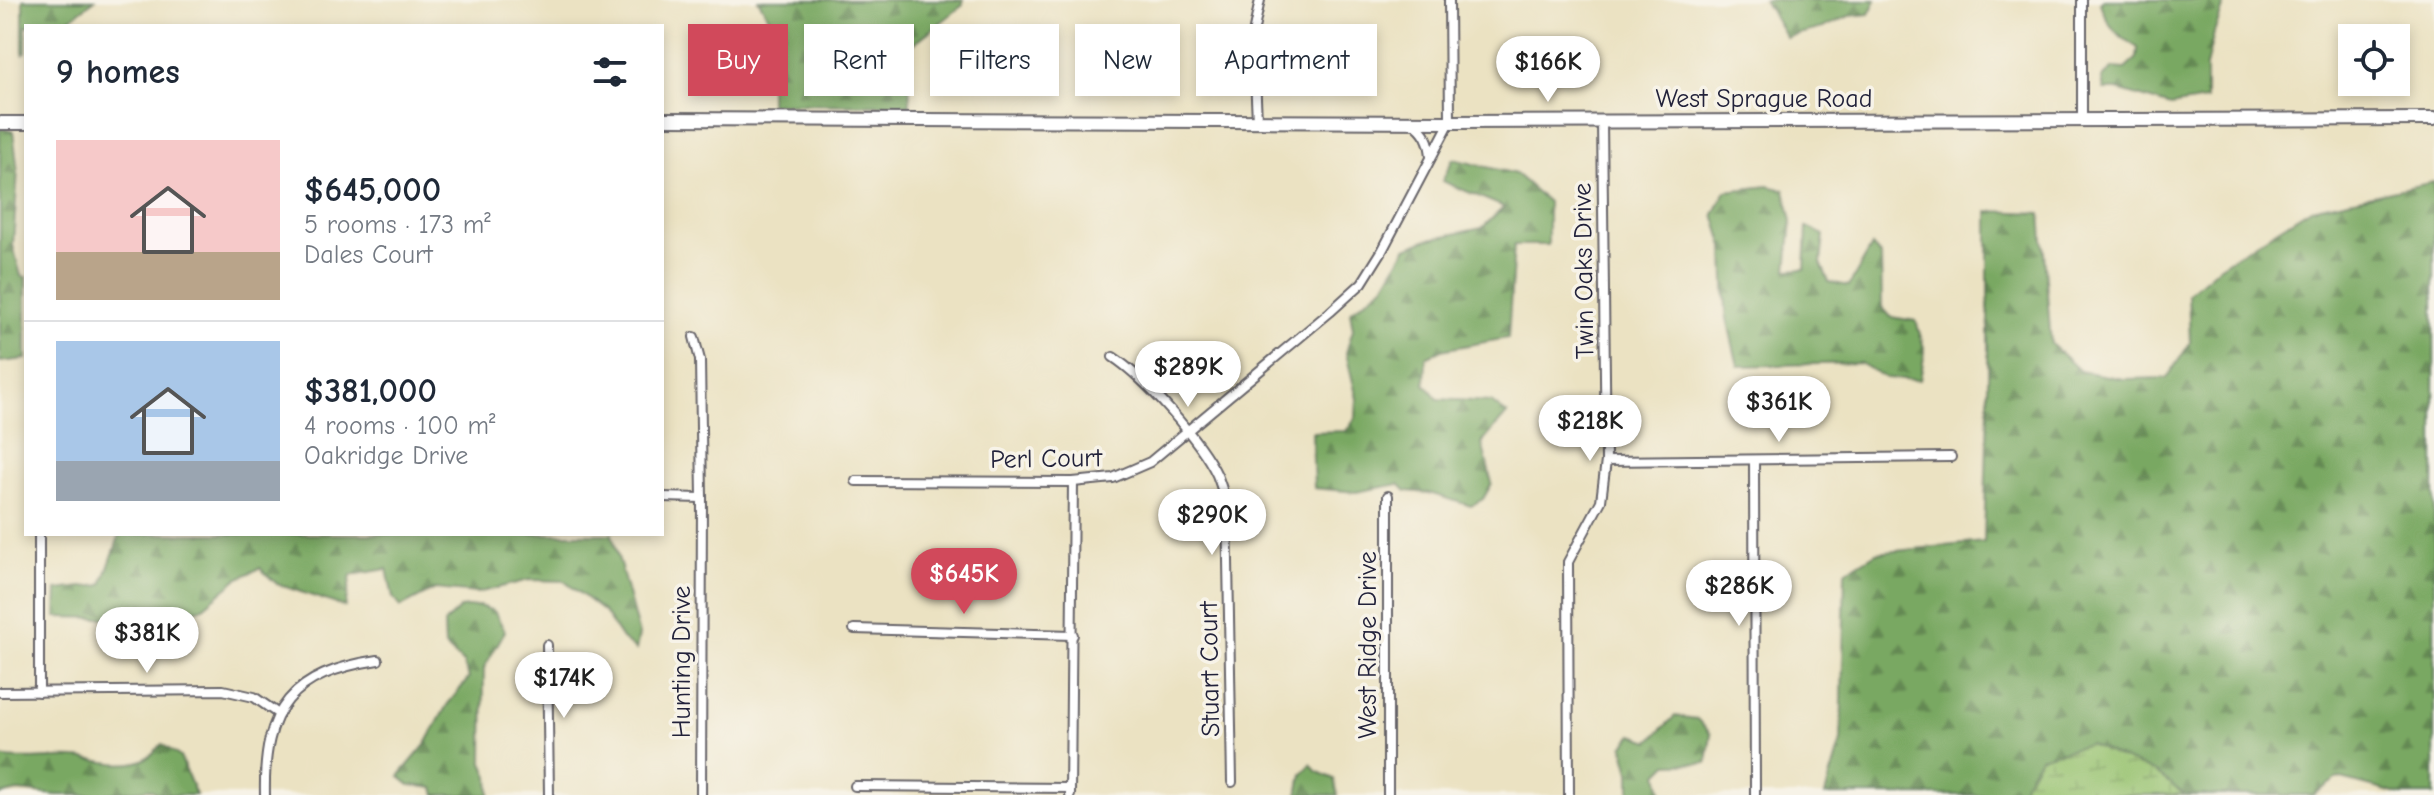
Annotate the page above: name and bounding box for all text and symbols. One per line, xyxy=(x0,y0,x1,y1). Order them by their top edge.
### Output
chip: Buy xyxy=(688,24,788,96)
chip: Rent xyxy=(804,24,914,96)
chip: Filters xyxy=(930,24,1059,96)
chip: New xyxy=(1075,24,1180,96)
chip: Apartment xyxy=(1196,24,1377,96)
map controls xyxy=(2338,24,2410,96)
button: locate xyxy=(2338,24,2410,96)
pin: $166K xyxy=(1492,36,1604,104)
text: $166K xyxy=(1514,47,1582,77)
icon: filters xyxy=(588,50,632,94)
text: 9 homes xyxy=(56,52,180,92)
street label: West Sprague Road xyxy=(1655,84,1873,114)
text: $645,000 xyxy=(304,170,441,210)
icon: home xyxy=(120,172,216,268)
street label: Twin Oaks Drive xyxy=(1567,183,1601,359)
text: 5 rooms · 173 m² xyxy=(304,210,491,240)
text: Dales Court xyxy=(304,240,433,270)
pin: $289K xyxy=(1132,341,1244,409)
text: $289K xyxy=(1153,352,1223,382)
text: $381,000 xyxy=(304,371,437,411)
icon: home xyxy=(120,373,216,469)
pin: $361K xyxy=(1723,376,1835,444)
text: $361K xyxy=(1746,387,1812,417)
pin: $218K xyxy=(1534,395,1646,463)
text: $218K xyxy=(1557,406,1623,436)
text: 4 rooms · 100 m² xyxy=(304,411,496,441)
text: Oakridge Drive xyxy=(304,441,468,471)
street label: Perl Court xyxy=(990,443,1104,475)
pin: $290K xyxy=(1156,489,1268,557)
text: $290K xyxy=(1176,500,1248,530)
pin: $645K xyxy=(908,548,1020,616)
street label: West Ridge Drive xyxy=(1353,551,1383,739)
text: $645K xyxy=(929,559,999,589)
pin: $286K xyxy=(1683,560,1795,628)
text: $286K xyxy=(1704,571,1774,601)
street label: Hunting Drive xyxy=(667,586,697,738)
street label: Stuart Court xyxy=(1194,599,1226,737)
pin: $381K xyxy=(91,607,203,675)
text: $381K xyxy=(114,618,180,648)
pin: $174K xyxy=(508,652,620,720)
text: $174K xyxy=(533,663,595,693)

